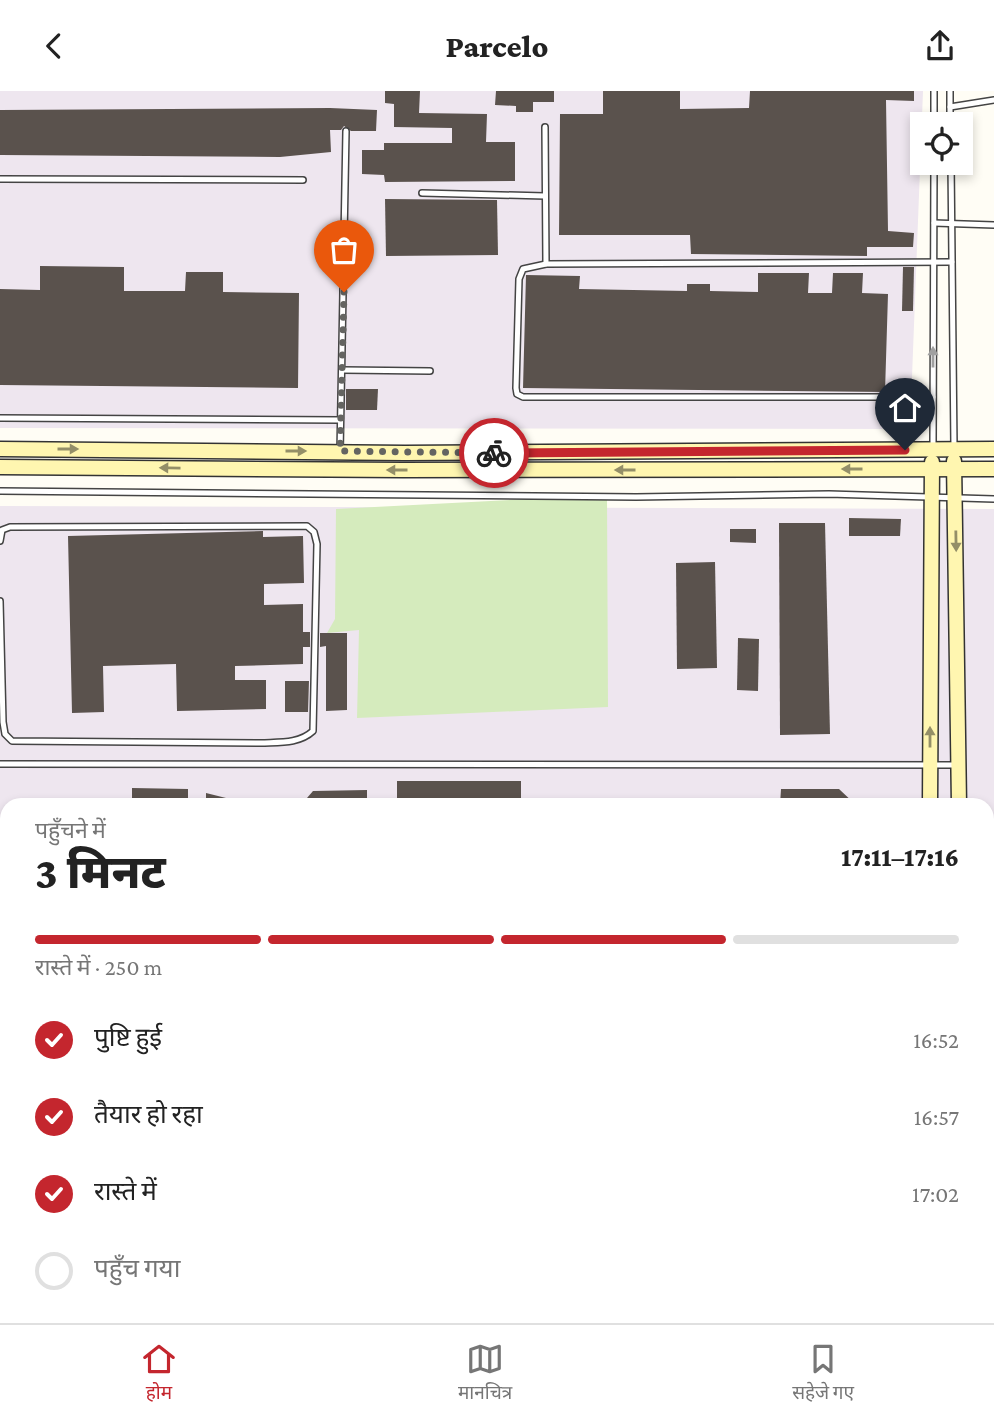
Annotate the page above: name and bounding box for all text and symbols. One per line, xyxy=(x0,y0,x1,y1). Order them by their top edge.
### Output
icon: back xyxy=(35,27,73,65)
icon: share xyxy=(921,27,959,65)
text: Parcelo xyxy=(446,28,548,64)
map controls xyxy=(910,112,973,175)
button: locate xyxy=(910,112,973,175)
pin xyxy=(314,220,374,292)
icon: bag xyxy=(325,231,363,269)
one-way arrow xyxy=(927,346,939,368)
pin xyxy=(875,378,935,450)
icon: home xyxy=(886,389,924,427)
courier xyxy=(459,418,529,488)
icon: bike xyxy=(475,434,513,472)
one-way arrow xyxy=(57,443,79,455)
one-way arrow xyxy=(285,445,307,457)
one-way arrow xyxy=(159,462,181,474)
one-way arrow xyxy=(841,463,863,475)
one-way arrow xyxy=(386,464,408,476)
one-way arrow xyxy=(614,464,636,476)
one-way arrow xyxy=(950,531,962,553)
one-way arrow xyxy=(924,726,936,748)
text: पहुँचने में xyxy=(35,817,106,843)
text: 17:11–17:16 xyxy=(841,843,959,872)
text: 3 मिनट xyxy=(35,847,166,898)
text: रास्ते में · 250 m xyxy=(35,954,162,980)
icon: check xyxy=(35,1021,73,1059)
text: पुष्टि हुई xyxy=(94,1023,162,1052)
text: 16:52 xyxy=(913,1027,959,1053)
icon: check xyxy=(35,1098,73,1136)
text: तैयार हो रहा xyxy=(94,1100,203,1129)
text: 16:57 xyxy=(914,1104,959,1130)
icon: check xyxy=(35,1175,73,1213)
text: रास्ते में xyxy=(94,1177,157,1206)
text: 17:02 xyxy=(912,1181,959,1207)
text: पहुँच गया xyxy=(94,1254,180,1283)
tab: होम xyxy=(140,1340,178,1407)
tab: मानचित्र xyxy=(458,1340,512,1407)
tab: सहेजे गए xyxy=(792,1340,854,1407)

